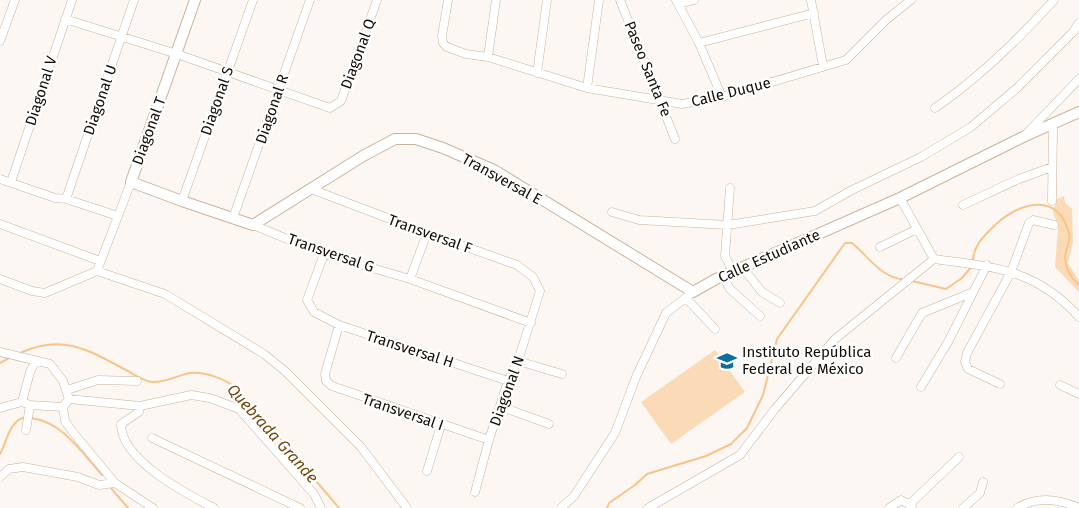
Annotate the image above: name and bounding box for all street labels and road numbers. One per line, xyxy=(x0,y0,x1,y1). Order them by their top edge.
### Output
street label: Diagonal Q xyxy=(337,16,379,92)
street label: Paseo Santa Fe xyxy=(621,19,675,119)
street label: Diagonal V xyxy=(21,53,61,128)
street label: Diagonal U xyxy=(80,62,120,138)
street label: Diagonal S xyxy=(197,64,237,138)
street label: Diagonal R xyxy=(252,72,292,146)
street label: Calle Duque xyxy=(689,73,773,111)
street label: Diagonal T xyxy=(128,94,170,168)
street label: Transversal E xyxy=(459,150,545,208)
street label: Transversal F xyxy=(386,211,474,257)
street label: Calle Estudiante xyxy=(715,225,823,287)
street label: Transversal G xyxy=(286,230,376,276)
street label: Transversal H xyxy=(364,326,456,372)
street label: Diagonal N xyxy=(486,353,528,429)
street label: Transversal I xyxy=(360,390,446,434)

